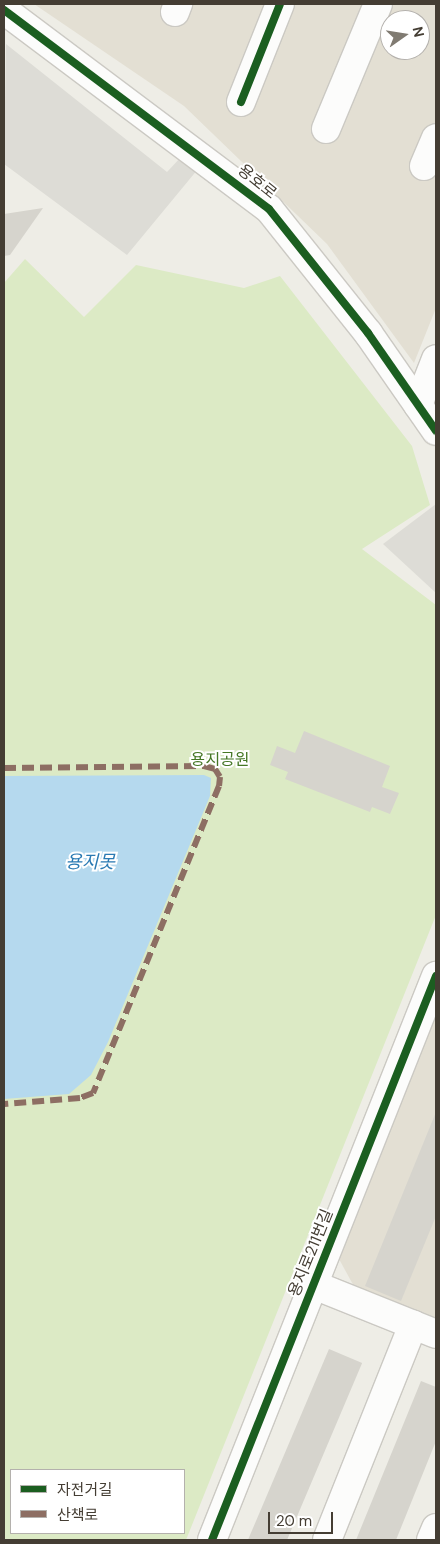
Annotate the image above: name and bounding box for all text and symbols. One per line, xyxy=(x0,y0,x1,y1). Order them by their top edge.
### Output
north arrow xyxy=(380,10,430,60)
text: N xyxy=(409,25,429,39)
street label: 용호로 xyxy=(234,161,280,203)
park label: 용지공원 xyxy=(191,750,249,770)
water label: 용지못 xyxy=(65,851,115,873)
street label: 용지로211번길 xyxy=(285,1206,337,1300)
legend xyxy=(10,1469,185,1534)
text: 자전거길 xyxy=(57,1480,112,1500)
scale bar xyxy=(270,1502,335,1534)
text: 산책로 xyxy=(57,1505,98,1525)
text: 20 m xyxy=(276,1511,312,1531)

